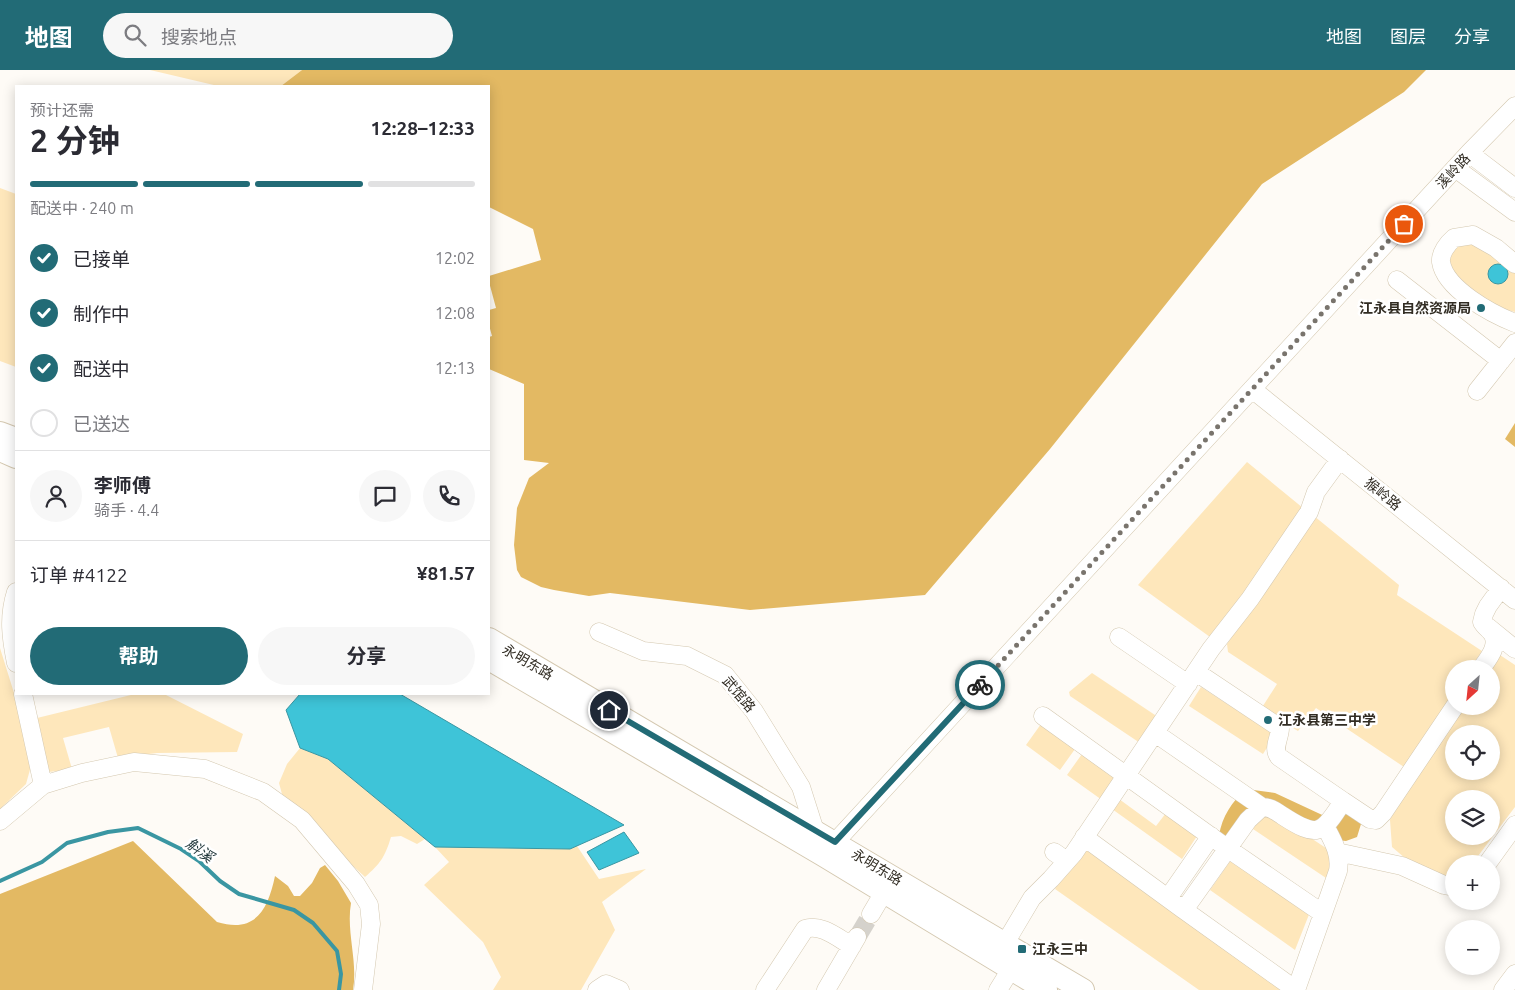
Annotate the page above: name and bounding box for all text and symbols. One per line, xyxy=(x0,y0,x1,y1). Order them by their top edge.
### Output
search box xyxy=(103,13,453,58)
icon: search xyxy=(121,21,149,49)
text: 地图 xyxy=(25,24,73,51)
text: 搜索地点 xyxy=(161,26,237,48)
text: 地图 xyxy=(1326,26,1362,46)
text: 图层 xyxy=(1390,26,1426,46)
text: 分享 xyxy=(1454,26,1490,46)
text: 预计还需 xyxy=(30,101,94,119)
text: 12:28–12:33 xyxy=(370,117,475,139)
text: 2 分钟 xyxy=(30,122,120,158)
street label: 溪岭路 xyxy=(1433,150,1473,192)
text: 配送中 · 240 m xyxy=(30,199,134,217)
pin xyxy=(1383,203,1425,245)
icon: bag xyxy=(1390,210,1418,238)
icon: check xyxy=(30,244,58,272)
text: 已接单 xyxy=(73,248,130,270)
text: 12:02 xyxy=(435,249,475,267)
icon: check xyxy=(30,299,58,327)
place label: 江永县自然资源局 xyxy=(1359,300,1471,316)
marker: 江永县自然资源局 xyxy=(1475,302,1487,314)
text: 制作中 xyxy=(73,303,130,325)
text: 12:08 xyxy=(435,304,475,322)
icon: check xyxy=(30,354,58,382)
text: 配送中 xyxy=(73,358,130,380)
text: 12:13 xyxy=(435,359,475,377)
text: 已送达 xyxy=(73,413,130,435)
button: person xyxy=(30,470,82,522)
button: chat xyxy=(359,470,411,522)
button: phone xyxy=(423,470,475,522)
text: 李师傅 xyxy=(94,474,151,496)
street label: 猴岭路 xyxy=(1362,475,1404,513)
text: 骑手 · 4.4 xyxy=(94,501,159,519)
text: ¥81.57 xyxy=(417,562,475,584)
text: 订单 #4122 xyxy=(30,564,128,586)
button: 帮助 xyxy=(30,627,248,685)
button: 分享 xyxy=(258,627,475,685)
street label: 永明东路 xyxy=(500,641,556,683)
courier xyxy=(955,660,1005,710)
north arrow xyxy=(1445,660,1500,715)
map controls xyxy=(1445,660,1500,975)
icon: bike xyxy=(966,671,994,699)
street label: 武馆路 xyxy=(719,673,759,715)
pin xyxy=(588,689,630,731)
icon: home xyxy=(595,696,623,724)
place label: 江永县第三中学 xyxy=(1278,712,1376,728)
marker: 江永县第三中学 xyxy=(1262,714,1274,726)
button: locate xyxy=(1445,725,1500,780)
button: layers xyxy=(1445,790,1500,845)
water label: 斛溪 xyxy=(183,834,219,867)
street label: 永明东路 xyxy=(849,846,905,888)
button: + xyxy=(1445,855,1500,910)
button: − xyxy=(1445,920,1500,975)
place label: 江永三中 xyxy=(1032,941,1088,957)
marker: 江永三中 xyxy=(1016,943,1028,955)

